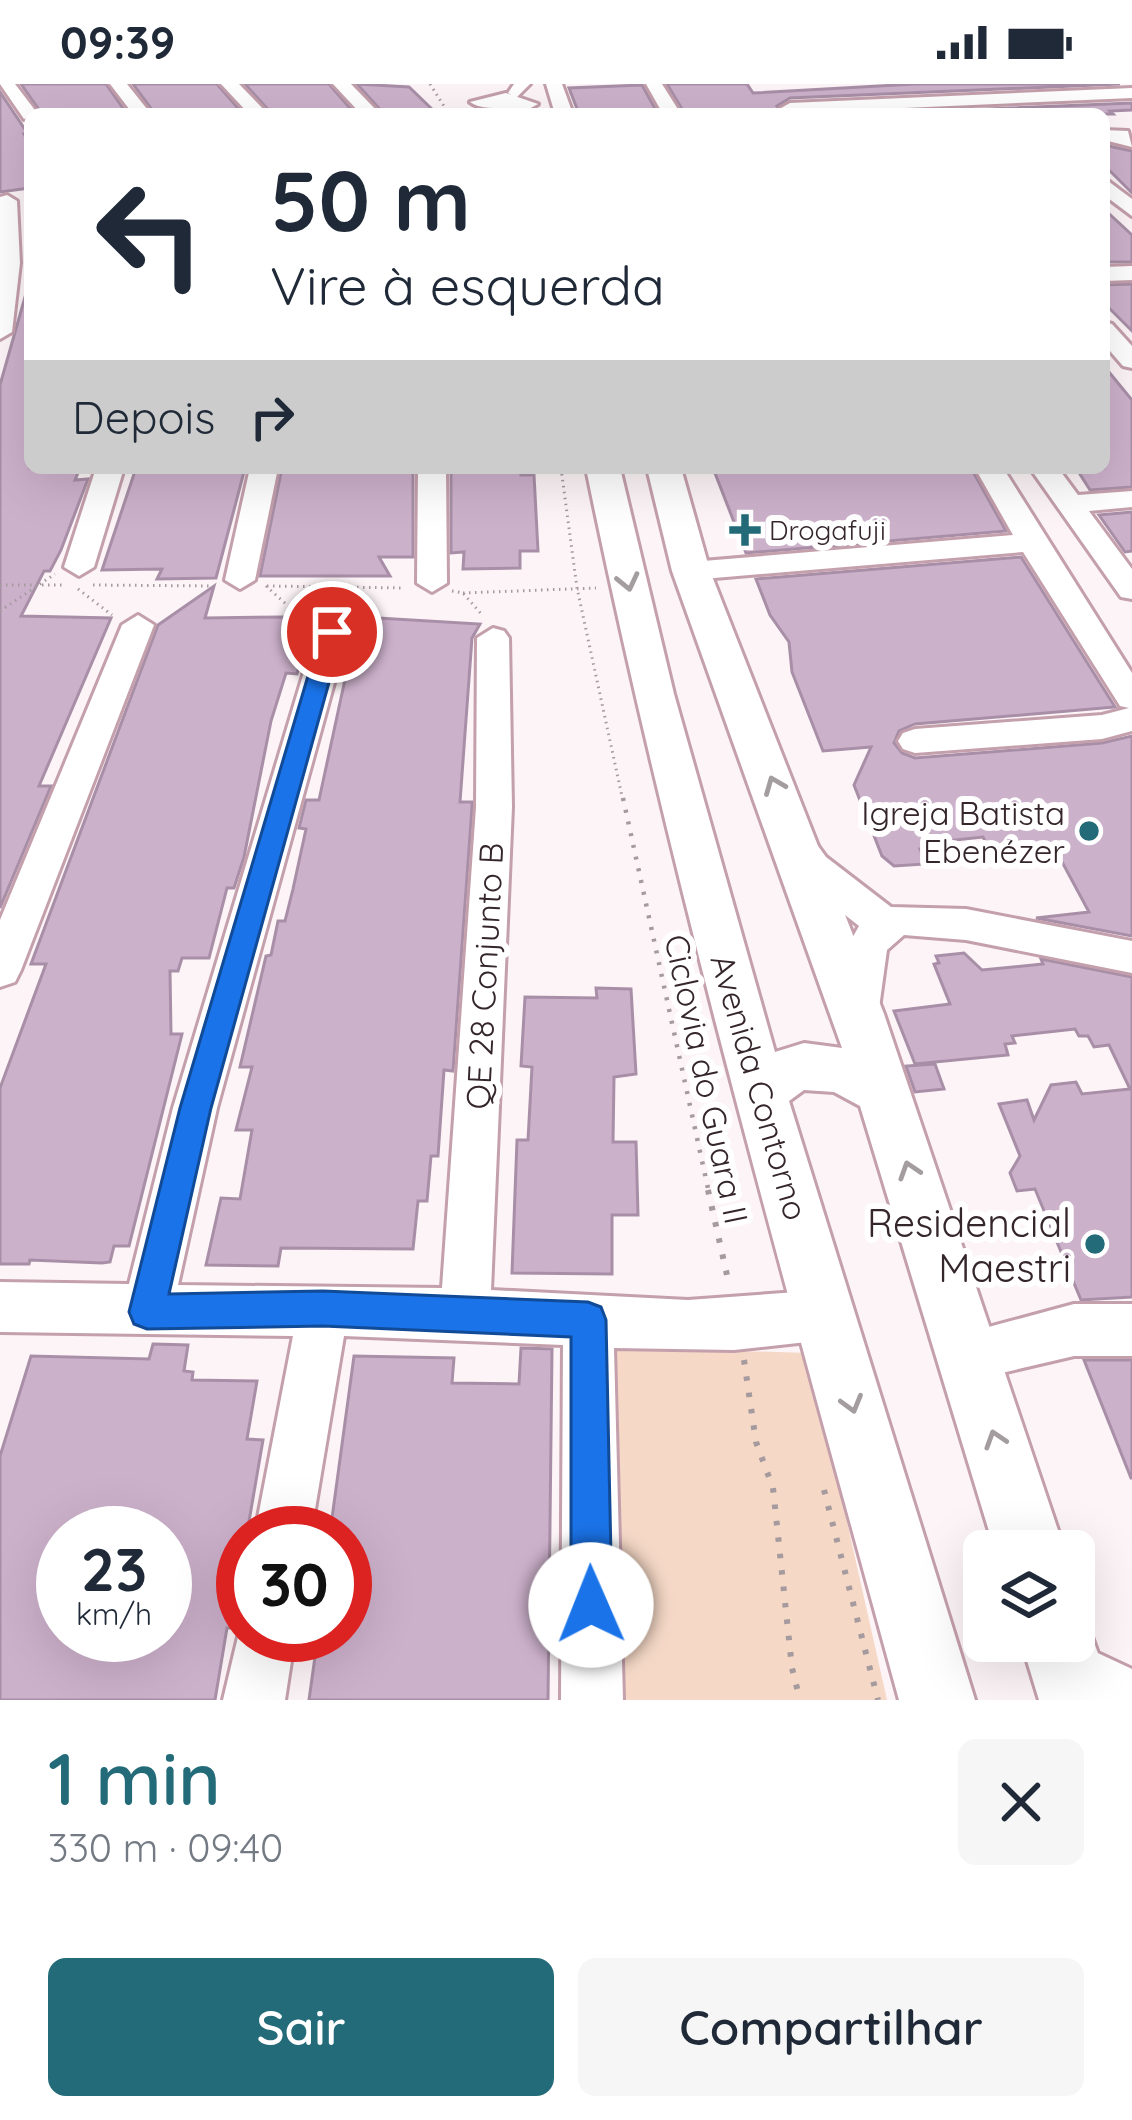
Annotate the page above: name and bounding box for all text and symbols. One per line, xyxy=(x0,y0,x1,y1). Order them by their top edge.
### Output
text: 09:39 xyxy=(60,14,175,70)
text: 50 m xyxy=(270,147,471,252)
icon: left xyxy=(72,156,228,312)
text: Vire à esquerda xyxy=(270,251,665,319)
icon: right xyxy=(239,384,305,450)
text: Depois xyxy=(72,389,215,445)
place label: Drogafuji xyxy=(769,513,886,547)
marker: Drogafuji xyxy=(732,517,758,543)
one-way arrow xyxy=(614,572,639,592)
pin xyxy=(281,581,383,683)
icon: arrive xyxy=(299,599,365,665)
one-way arrow xyxy=(763,775,788,796)
place label: Igreja Batista Ebenézer xyxy=(861,792,1065,871)
marker: Igreja Batista Ebenézer xyxy=(1076,818,1102,844)
street label: QE 28 Conjunto B xyxy=(457,842,511,1110)
street label: Ciclovia do Guara II xyxy=(656,931,758,1227)
street label: Avenida Contorno xyxy=(702,949,818,1225)
one-way arrow xyxy=(898,1160,923,1181)
place label: Residencial Maestri xyxy=(867,1198,1071,1292)
marker: Residencial Maestri xyxy=(1082,1231,1108,1257)
one-way arrow xyxy=(838,1393,863,1414)
one-way arrow xyxy=(984,1429,1009,1450)
speed limit sign: 30 xyxy=(216,1506,372,1662)
map controls xyxy=(963,1530,1095,1662)
button: layers xyxy=(963,1530,1095,1662)
text: 23 xyxy=(81,1531,147,1606)
position arrow xyxy=(528,1542,654,1668)
text: km/h xyxy=(76,1595,152,1633)
text: 1 min xyxy=(48,1733,221,1823)
button: close xyxy=(958,1739,1084,1865)
text: 330 m · 09:40 xyxy=(48,1823,283,1872)
button: Sair xyxy=(48,1958,554,2096)
button: Compartilhar xyxy=(578,1958,1084,2096)

